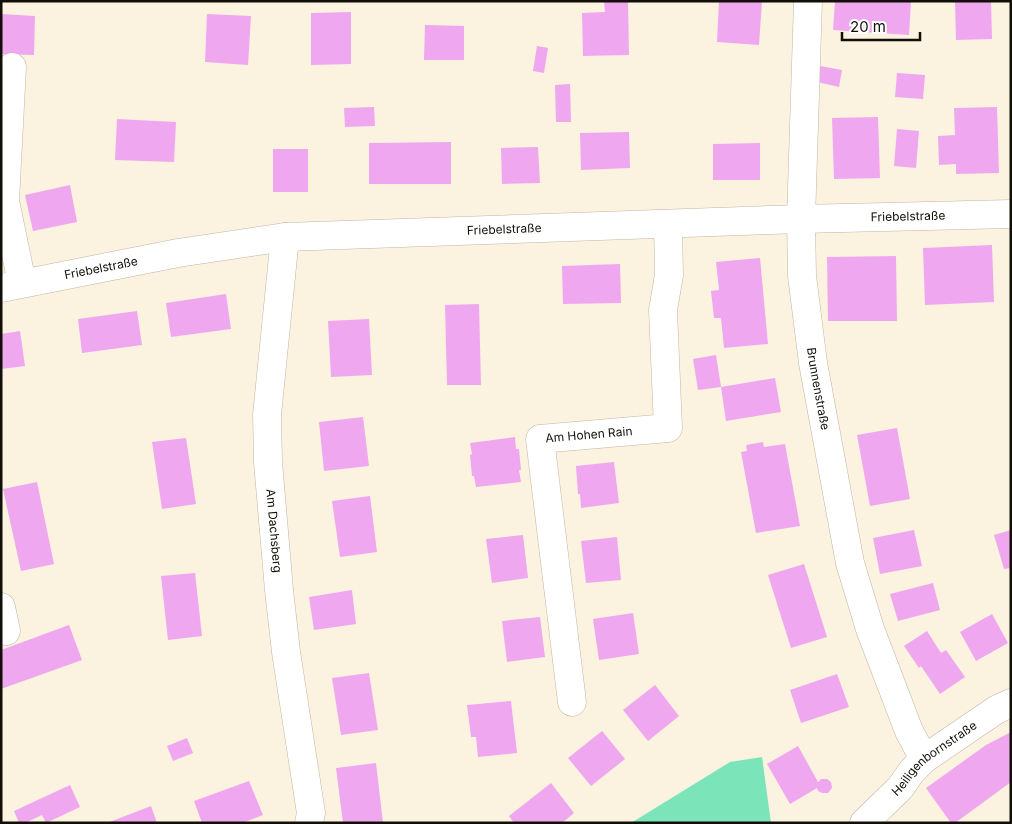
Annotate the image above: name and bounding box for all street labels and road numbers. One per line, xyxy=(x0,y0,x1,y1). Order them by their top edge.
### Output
street label: Friebelstraße xyxy=(871,208,945,224)
street label: Friebelstraße xyxy=(467,220,542,238)
street label: Friebelstraße xyxy=(63,253,139,282)
street label: Brunnenstraße xyxy=(804,346,833,431)
street label: Am Hohen Rain xyxy=(545,423,633,446)
street label: Am Dachsberg xyxy=(263,488,285,573)
street label: Heiligenbornstraße xyxy=(888,717,979,799)

